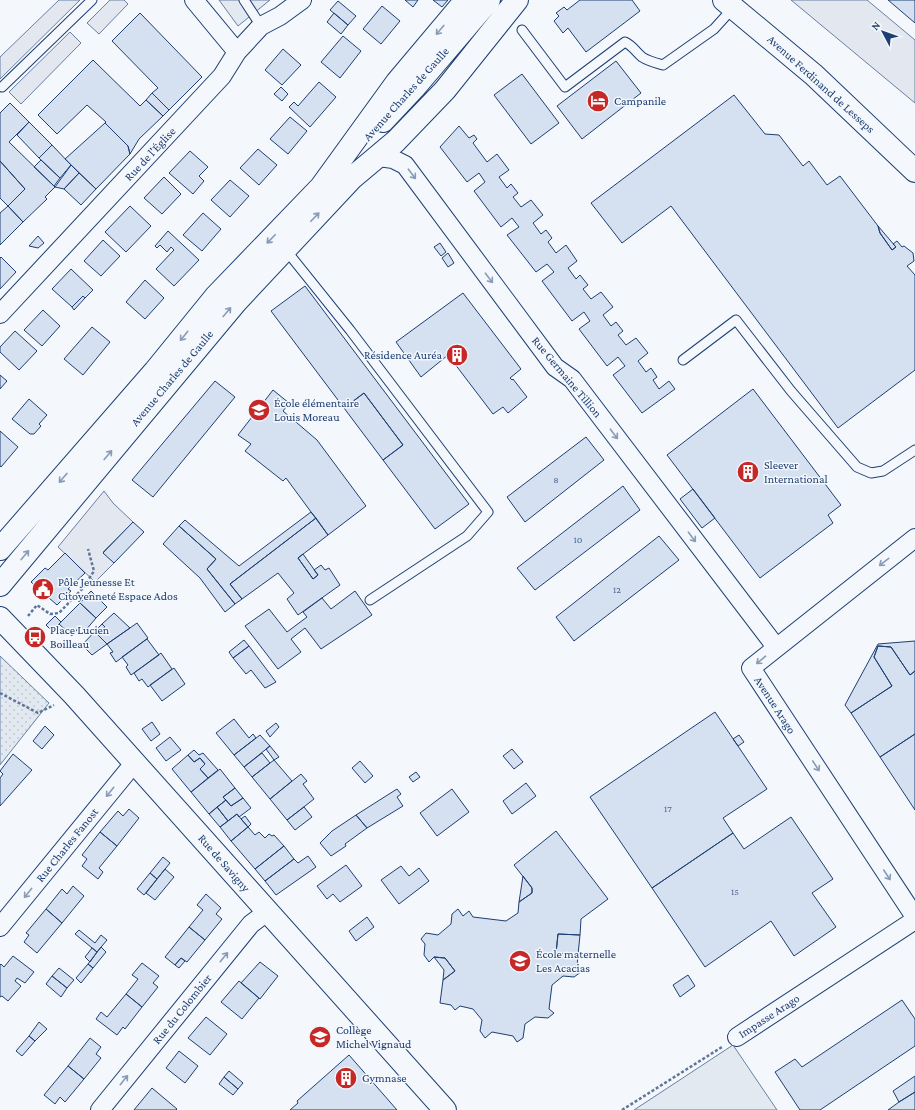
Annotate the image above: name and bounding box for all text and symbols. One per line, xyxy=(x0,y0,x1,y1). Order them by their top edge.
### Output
north arrow xyxy=(863,12,903,52)
text: N xyxy=(868,18,883,32)
one-way arrow xyxy=(436,25,445,35)
street label: Avenue Ferdinand de Lesseps xyxy=(764,32,878,136)
street label: Avenue Charles de Gaulle xyxy=(360,44,452,144)
hotel icon: Campanile xyxy=(585,88,611,114)
place label: Campanile xyxy=(614,94,666,108)
street label: Rue de l'Église xyxy=(121,124,179,184)
one-way arrow xyxy=(407,168,416,179)
one-way arrow xyxy=(310,212,319,222)
one-way arrow xyxy=(266,234,276,244)
one-way arrow xyxy=(485,272,494,283)
one-way arrow xyxy=(222,307,231,317)
street label: Avenue Charles de Gaulle xyxy=(128,327,216,429)
one-way arrow xyxy=(179,330,188,341)
street label: Rue Germaine Tillion xyxy=(529,334,605,421)
building icon: Résidence Auréa xyxy=(444,342,470,368)
place label: Résidence Auréa xyxy=(364,348,442,362)
place label: École élémentaire Louis Moreau xyxy=(274,396,359,424)
school or university icon: École élémentaire Louis Moreau xyxy=(246,397,272,423)
one-way arrow xyxy=(609,428,618,439)
one-way arrow xyxy=(104,450,113,460)
place label: Sleever International xyxy=(764,458,828,486)
building icon: Sleever International xyxy=(735,459,761,485)
one-way arrow xyxy=(59,472,68,483)
house number: 8 xyxy=(553,474,559,485)
one-way arrow xyxy=(688,532,697,543)
house number: 10 xyxy=(574,534,583,545)
one-way arrow xyxy=(21,550,30,560)
one-way arrow xyxy=(879,558,890,567)
place label: Pôle Jeunesse Et Citoyenneté Espace Ados xyxy=(58,575,178,603)
public building icon: Pôle Jeunesse Et Citoyenneté Espace Ados xyxy=(30,576,56,602)
house number: 12 xyxy=(613,584,621,595)
place label: Place Lucien Boilleau xyxy=(50,623,110,651)
bus stop icon: Place Lucien Boilleau xyxy=(22,624,48,650)
one-way arrow xyxy=(755,656,766,665)
street label: Avenue Arago xyxy=(751,674,799,736)
one-way arrow xyxy=(812,761,820,772)
one-way arrow xyxy=(105,787,114,798)
house number: 17 xyxy=(664,803,672,814)
street label: Rue Charles Fanost xyxy=(33,804,102,885)
street label: Rue de Savigny xyxy=(195,831,253,895)
one-way arrow xyxy=(883,869,891,880)
house number: 15 xyxy=(731,886,739,897)
one-way arrow xyxy=(23,888,32,899)
place label: École maternelle Les Acacias xyxy=(536,947,616,975)
school or university icon: École maternelle Les Acacias xyxy=(507,948,533,974)
one-way arrow xyxy=(219,952,228,962)
street label: Rue du Colombier xyxy=(150,971,215,1047)
street label: Impasse Arago xyxy=(736,991,802,1041)
place label: Collège Michel Vignaud xyxy=(336,1023,412,1051)
school or university icon: Collège Michel Vignaud xyxy=(307,1024,333,1050)
building icon: Gymnase xyxy=(333,1065,359,1091)
place label: Gymnase xyxy=(362,1071,407,1085)
one-way arrow xyxy=(120,1074,129,1085)

